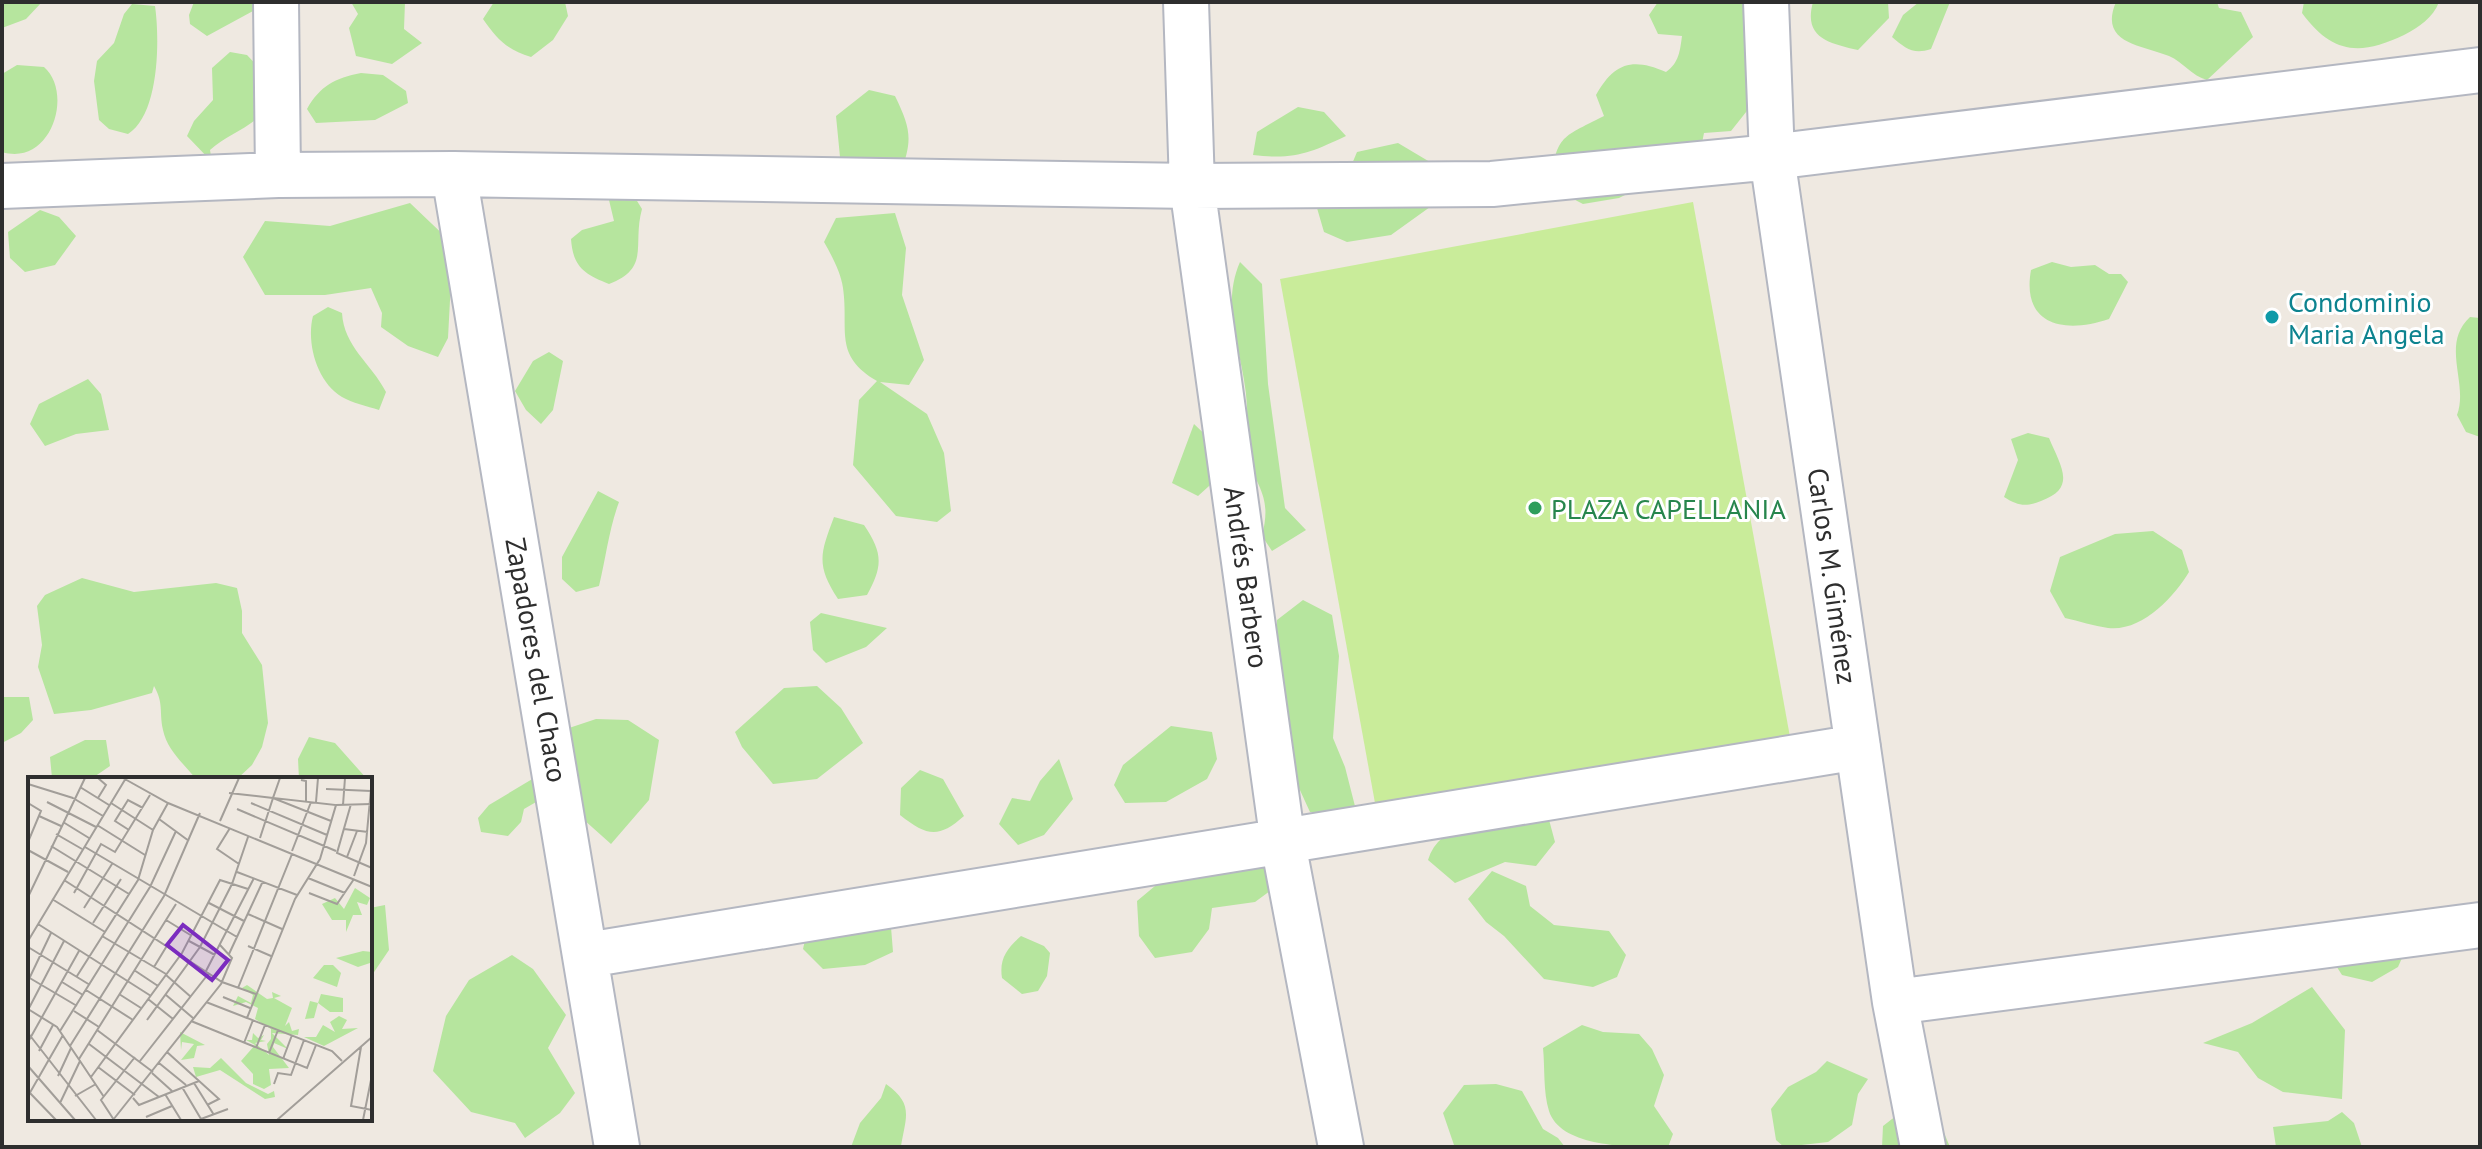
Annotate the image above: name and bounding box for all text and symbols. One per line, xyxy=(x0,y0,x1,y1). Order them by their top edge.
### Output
place label: Condominio Maria Angela xyxy=(2288,283,2445,352)
marker: Condominio Maria Angela xyxy=(2263,308,2281,326)
street label: Carlos M. Giménez xyxy=(1799,465,1867,687)
street label: Andrés Barbero xyxy=(1216,484,1278,670)
place label: PLAZA CAPELLANIA xyxy=(1551,490,1786,527)
marker: PLAZA CAPELLANIA xyxy=(1526,499,1544,517)
street label: Zapadores del Chaco xyxy=(497,535,577,785)
inset map xyxy=(28,777,372,1121)

